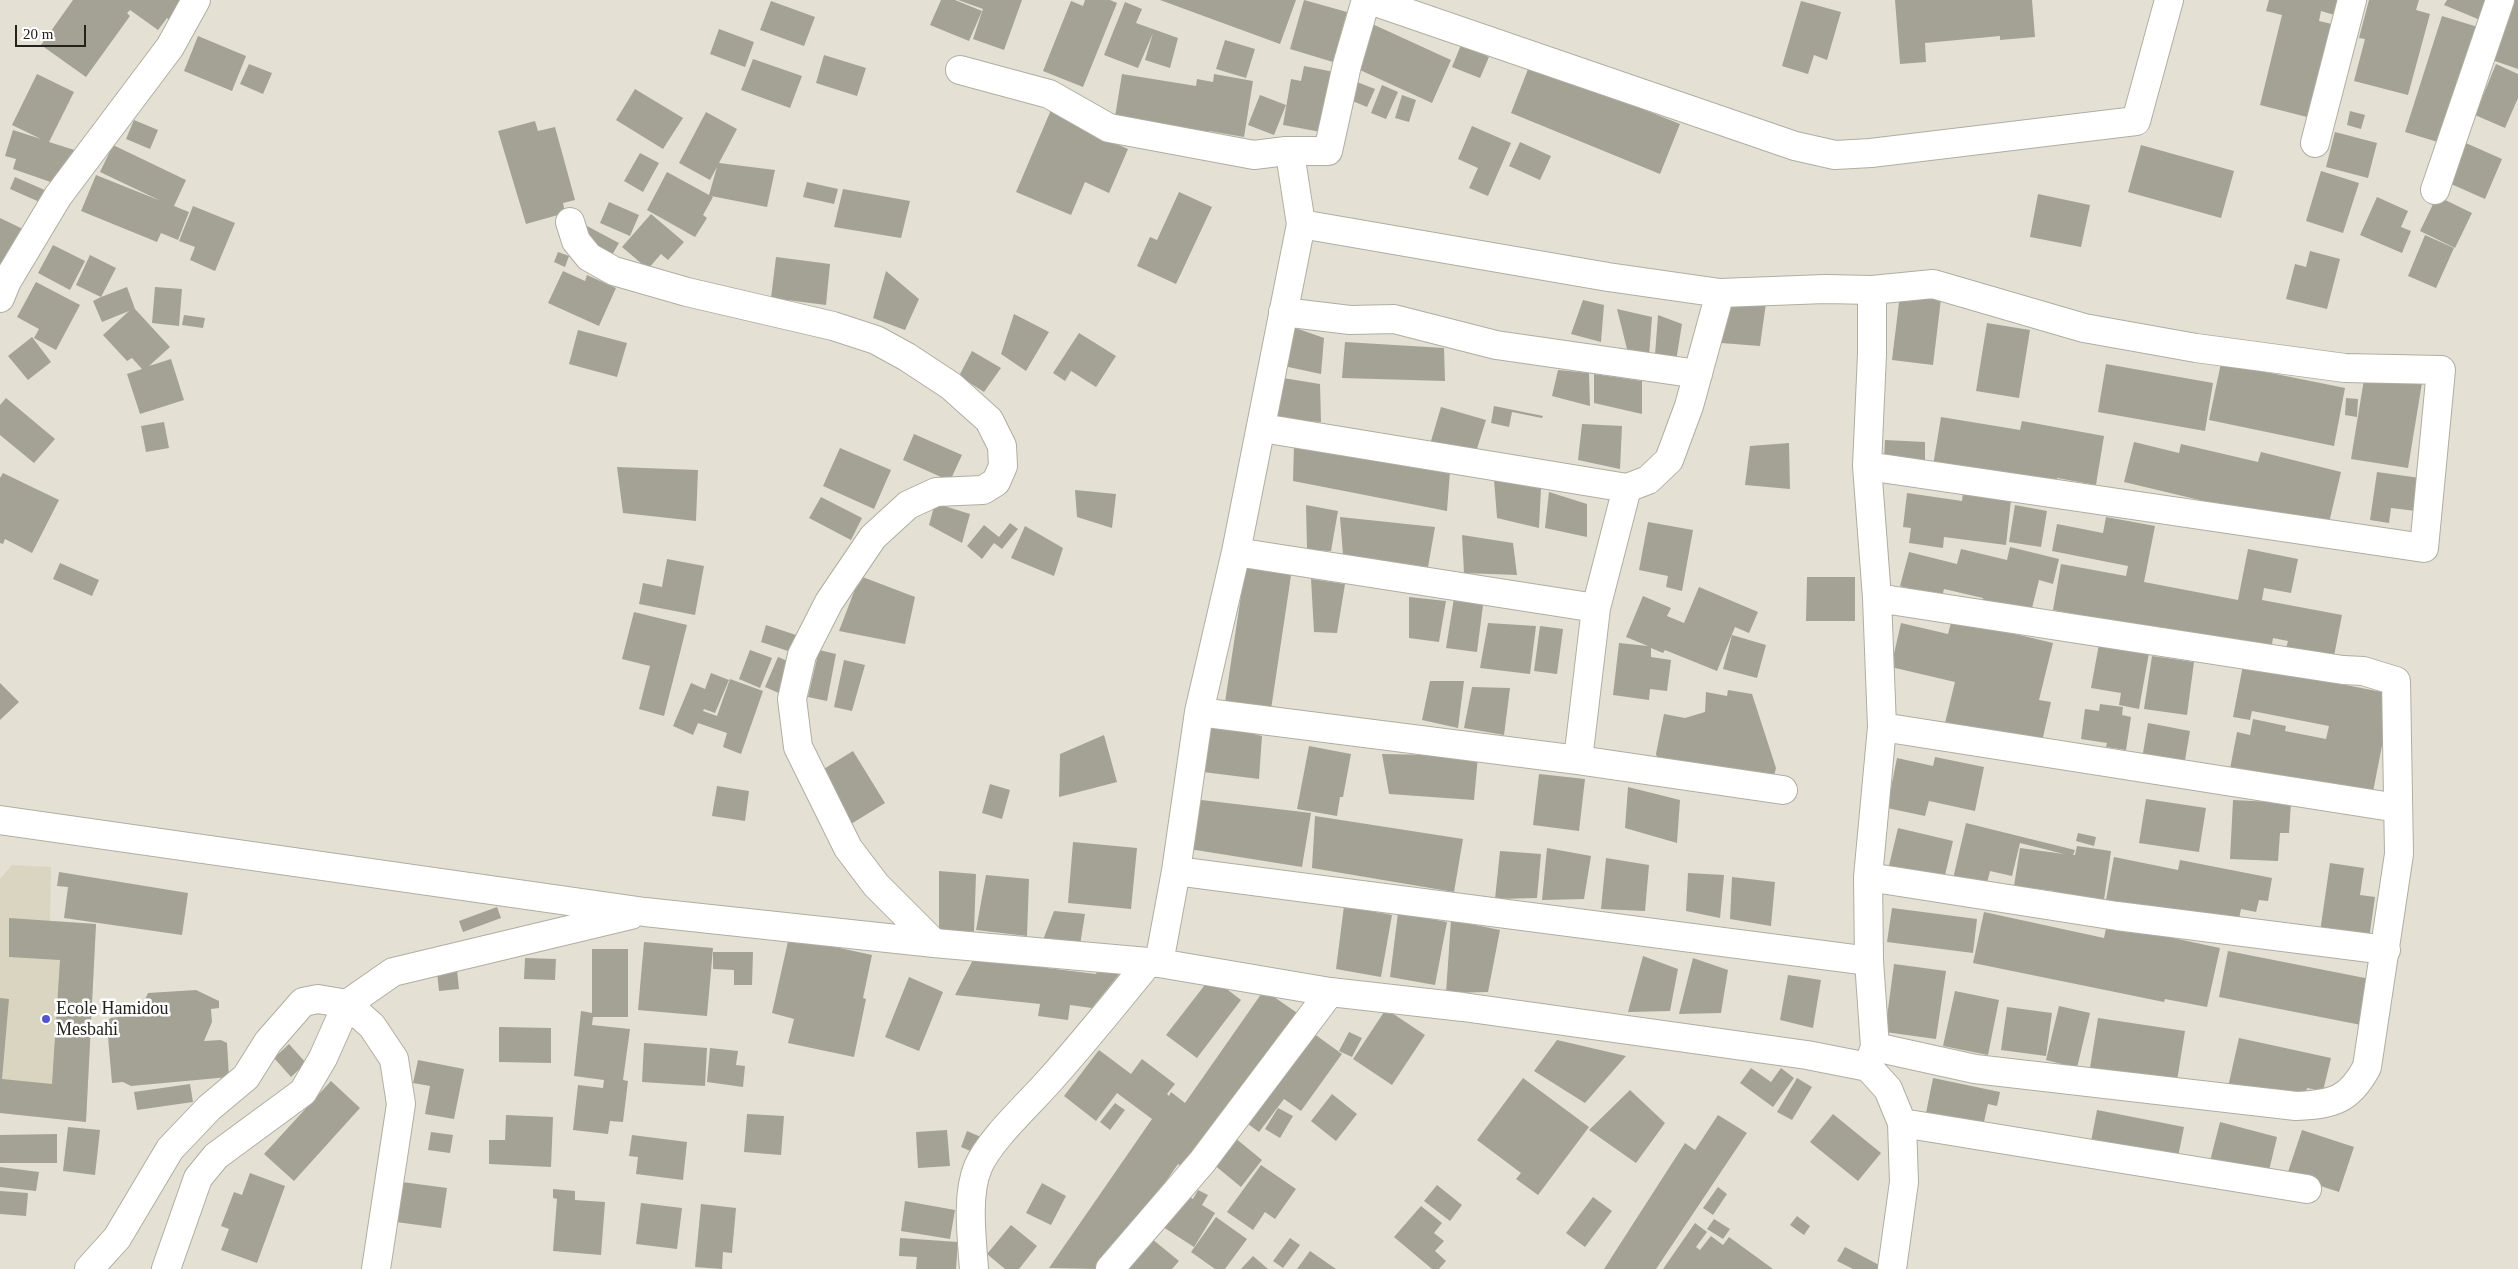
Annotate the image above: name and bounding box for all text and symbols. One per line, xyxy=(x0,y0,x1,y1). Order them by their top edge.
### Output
scale bar xyxy=(18,15,89,47)
text: 20 m xyxy=(23,26,53,42)
place label: Ecole Hamidou Mesbahi xyxy=(56,998,186,1040)
marker: Ecole Hamidou Mesbahi xyxy=(40,1013,52,1025)

